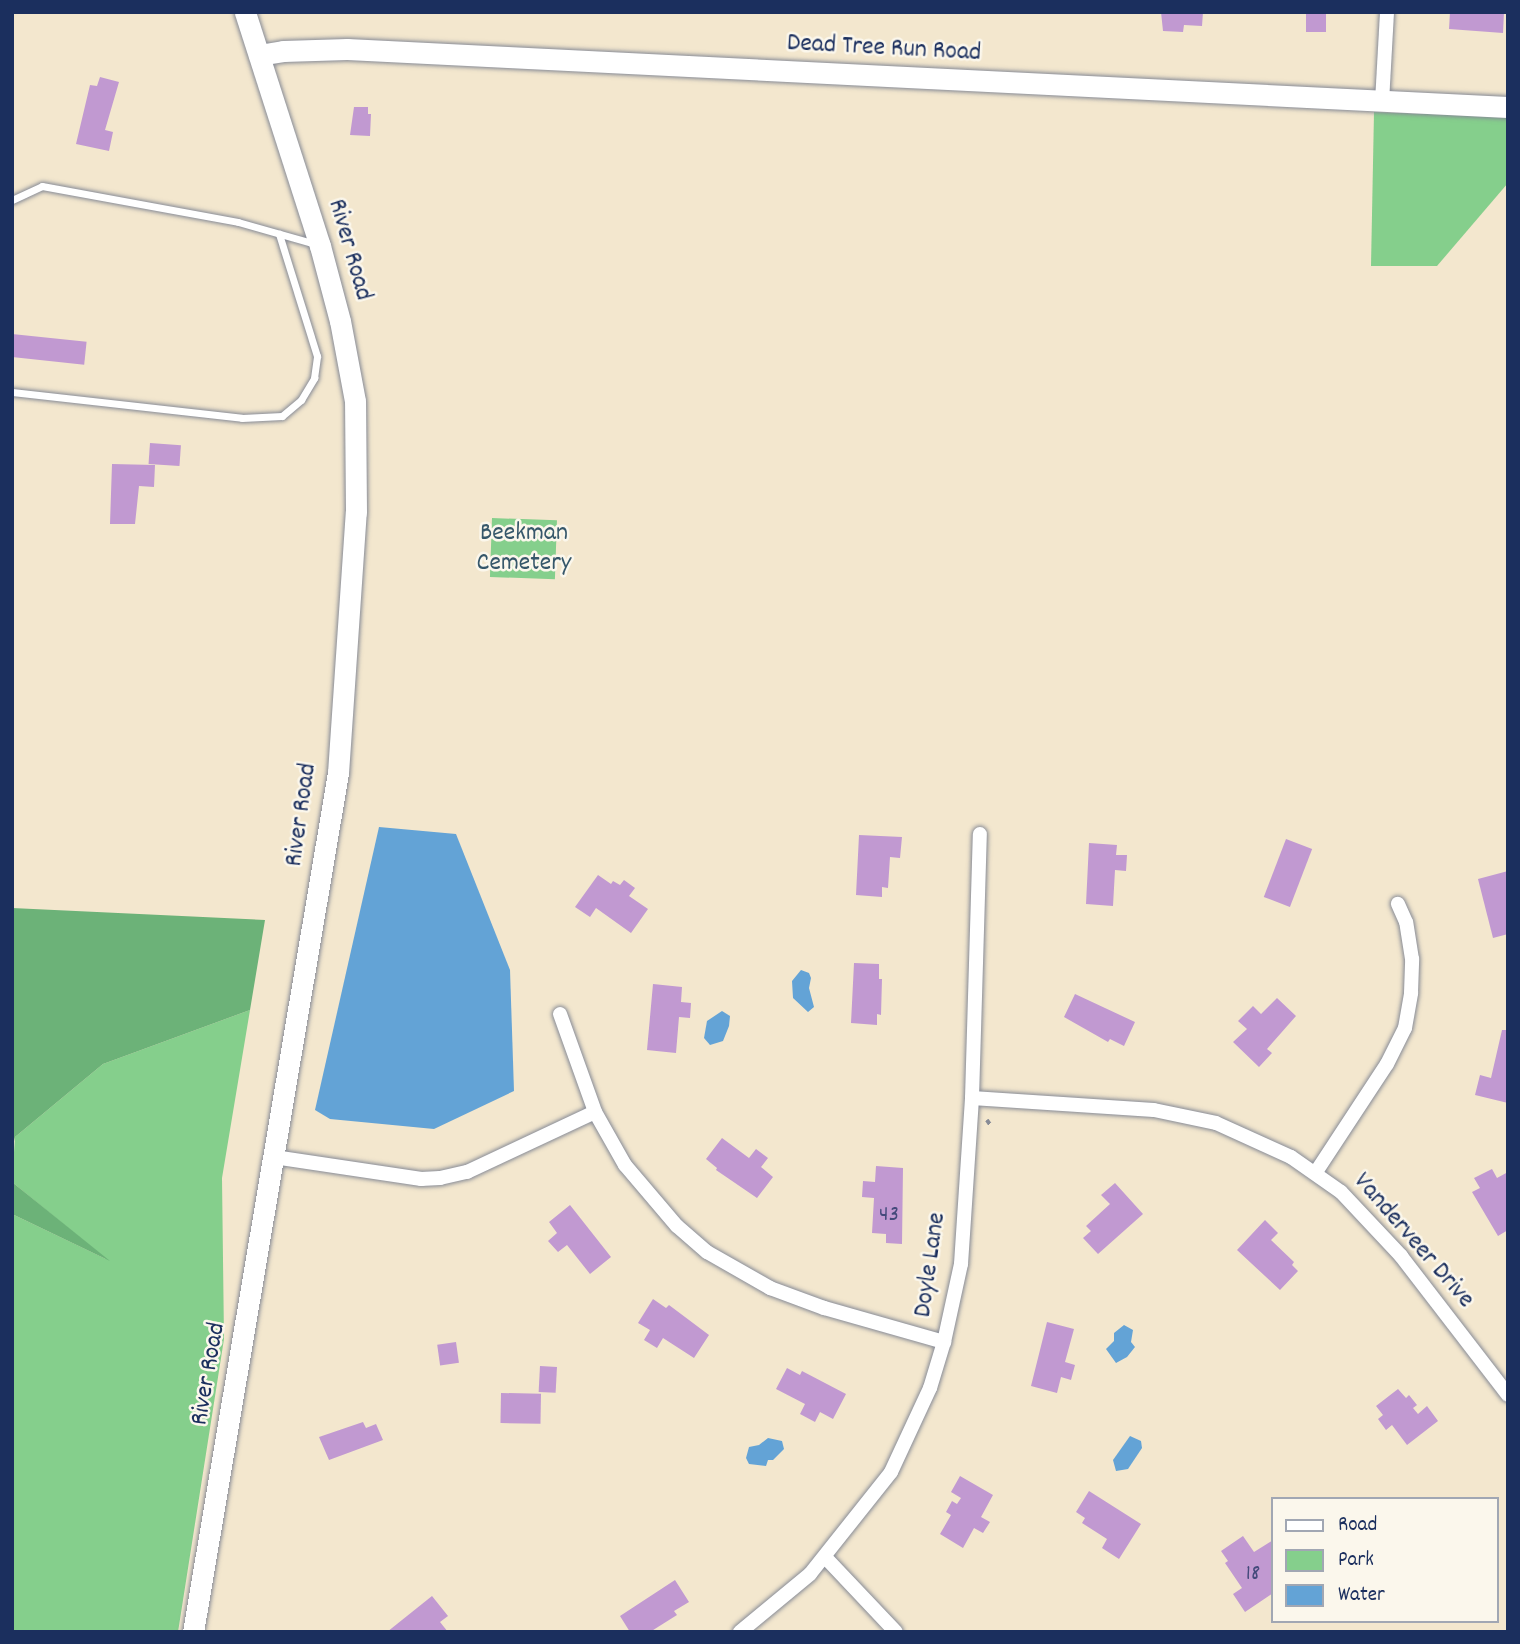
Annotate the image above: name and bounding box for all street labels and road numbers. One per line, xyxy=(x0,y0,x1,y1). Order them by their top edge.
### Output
street label: Dead Tree Run Road xyxy=(786,28,982,70)
street label: River Road xyxy=(320,196,378,304)
street label: River Road xyxy=(279,761,325,869)
street label: Vanderveer Drive xyxy=(1346,1167,1480,1315)
street label: Doyle Lane xyxy=(908,1211,954,1319)
street label: River Road xyxy=(185,1320,233,1428)

